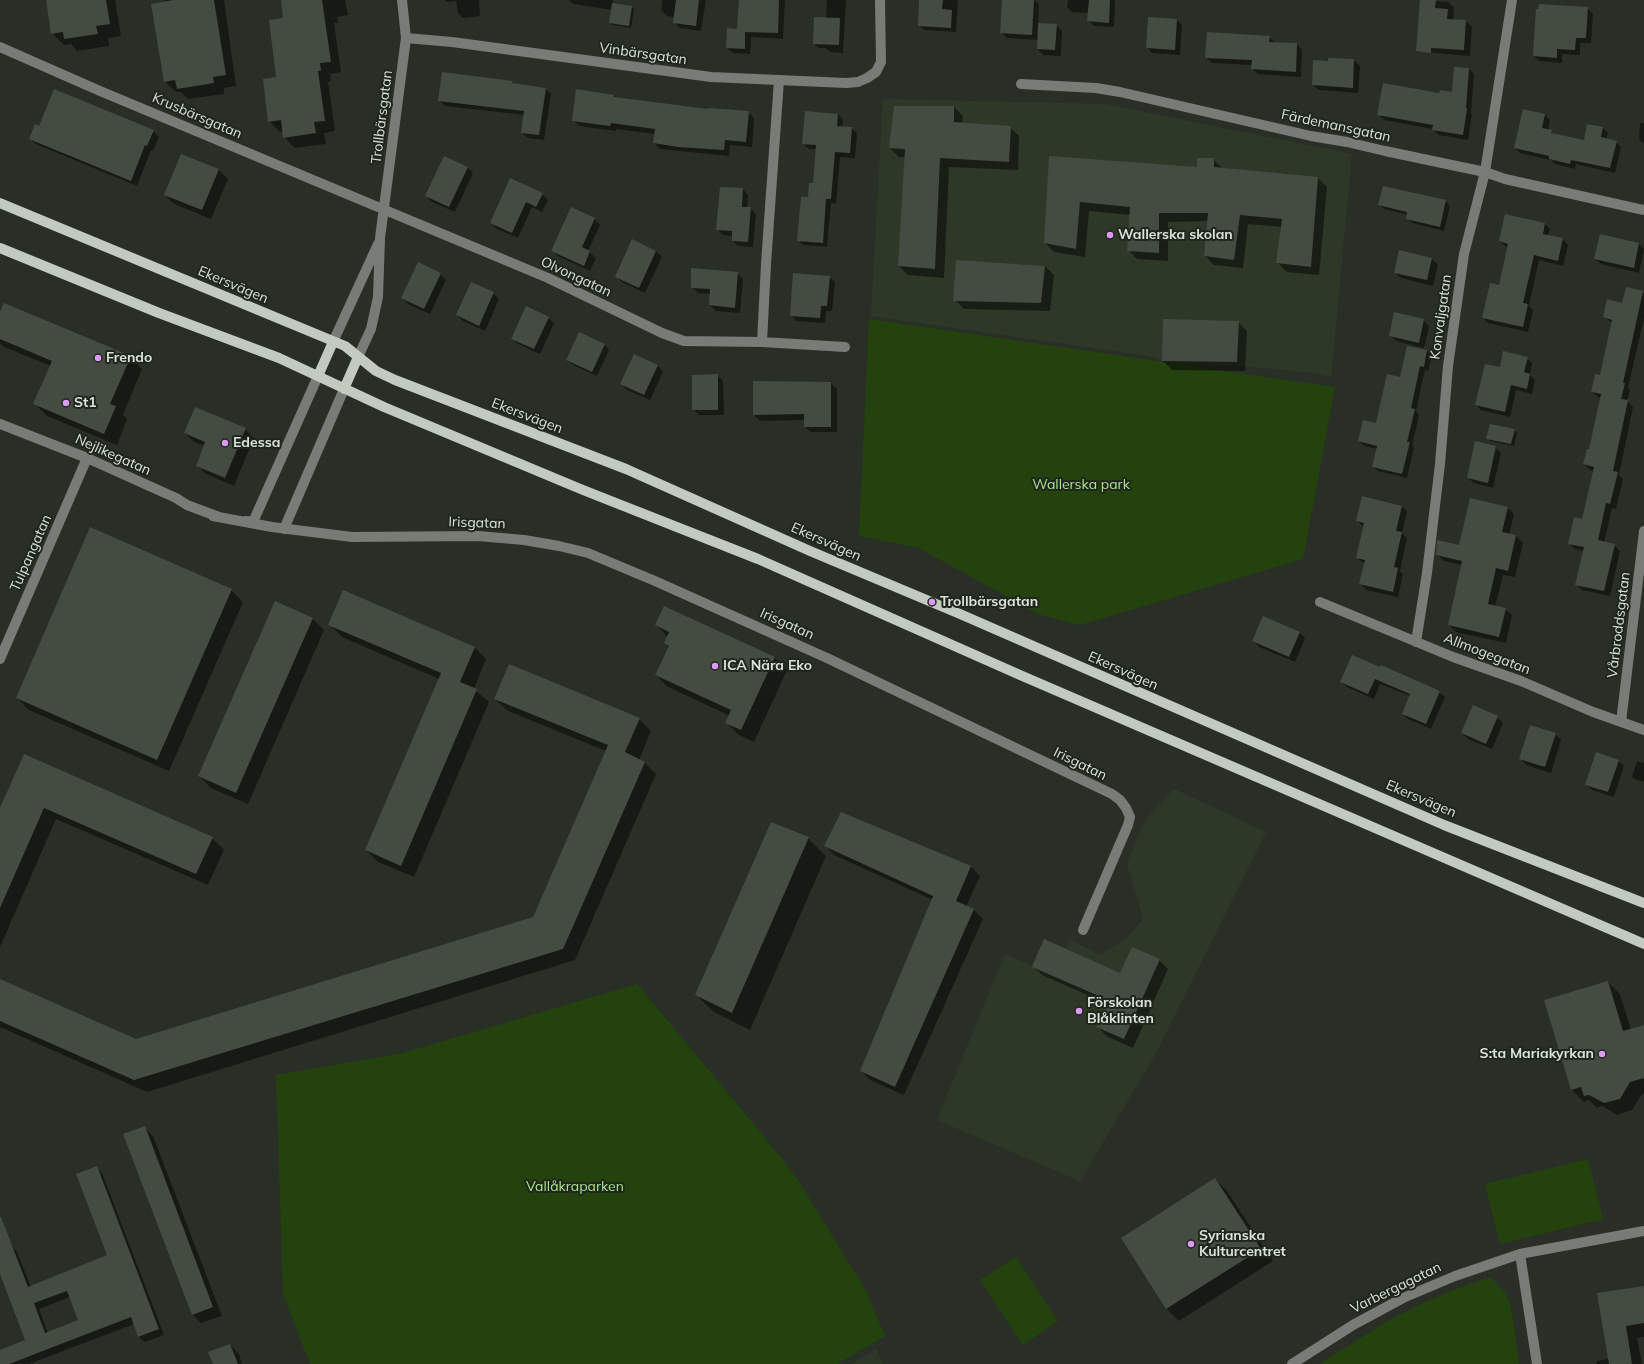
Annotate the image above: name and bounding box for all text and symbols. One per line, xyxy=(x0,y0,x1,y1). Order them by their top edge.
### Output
street label: Vinbärsgatan xyxy=(598,40,688,68)
street label: Trollbärsgatan xyxy=(368,69,396,165)
street label: Krusbärsgatan xyxy=(149,89,245,143)
street label: Färdemansgatan xyxy=(1280,106,1392,146)
place label: Wallerska skolan xyxy=(1118,227,1233,243)
marker: Wallerska skolan xyxy=(1105,230,1115,240)
street label: Olvongatan xyxy=(538,253,614,301)
street label: Ekersvägen xyxy=(195,263,271,307)
street label: Konvaljgatan xyxy=(1427,273,1455,361)
place label: Frendo xyxy=(106,350,152,366)
marker: Frendo xyxy=(93,353,103,363)
place label: St1 xyxy=(74,395,97,411)
street label: Ekersvägen xyxy=(489,395,565,437)
marker: St1 xyxy=(61,398,71,408)
street label: Nejlikegatan xyxy=(73,431,153,479)
place label: Edessa xyxy=(233,435,280,451)
marker: Edessa xyxy=(220,438,230,448)
park label: Wallerska park xyxy=(1032,477,1130,493)
street label: Tulpangatan xyxy=(7,512,55,594)
street label: Irisgatan xyxy=(448,514,506,532)
street label: Ekersvägen xyxy=(788,519,864,565)
street label: Vårbroddsgatan xyxy=(1604,571,1634,679)
place label: Trollbärsgatan xyxy=(940,594,1038,610)
marker: Trollbärsgatan xyxy=(927,597,937,607)
street label: Irisgatan xyxy=(757,605,817,643)
street label: Allmogegatan xyxy=(1441,630,1533,678)
street label: Ekersvägen xyxy=(1085,648,1161,694)
place label: ICA Nära Eko xyxy=(723,658,812,674)
marker: ICA Nära Eko xyxy=(710,661,720,671)
street label: Irisgatan xyxy=(1051,744,1109,784)
street label: Ekersvägen xyxy=(1383,777,1459,821)
place label: Förskolan Blåklinten xyxy=(1087,995,1154,1028)
marker: Förskolan Blåklinten xyxy=(1074,1006,1084,1016)
place label: S:ta Mariakyrkan xyxy=(1480,1046,1594,1062)
marker: S:ta Mariakyrkan xyxy=(1597,1049,1607,1059)
park label: Vallåkraparken xyxy=(526,1179,624,1195)
place label: Syrianska Kulturcentret xyxy=(1199,1228,1286,1260)
marker: Syrianska Kulturcentret xyxy=(1186,1239,1196,1249)
street label: Varbergagatan xyxy=(1348,1259,1444,1317)

